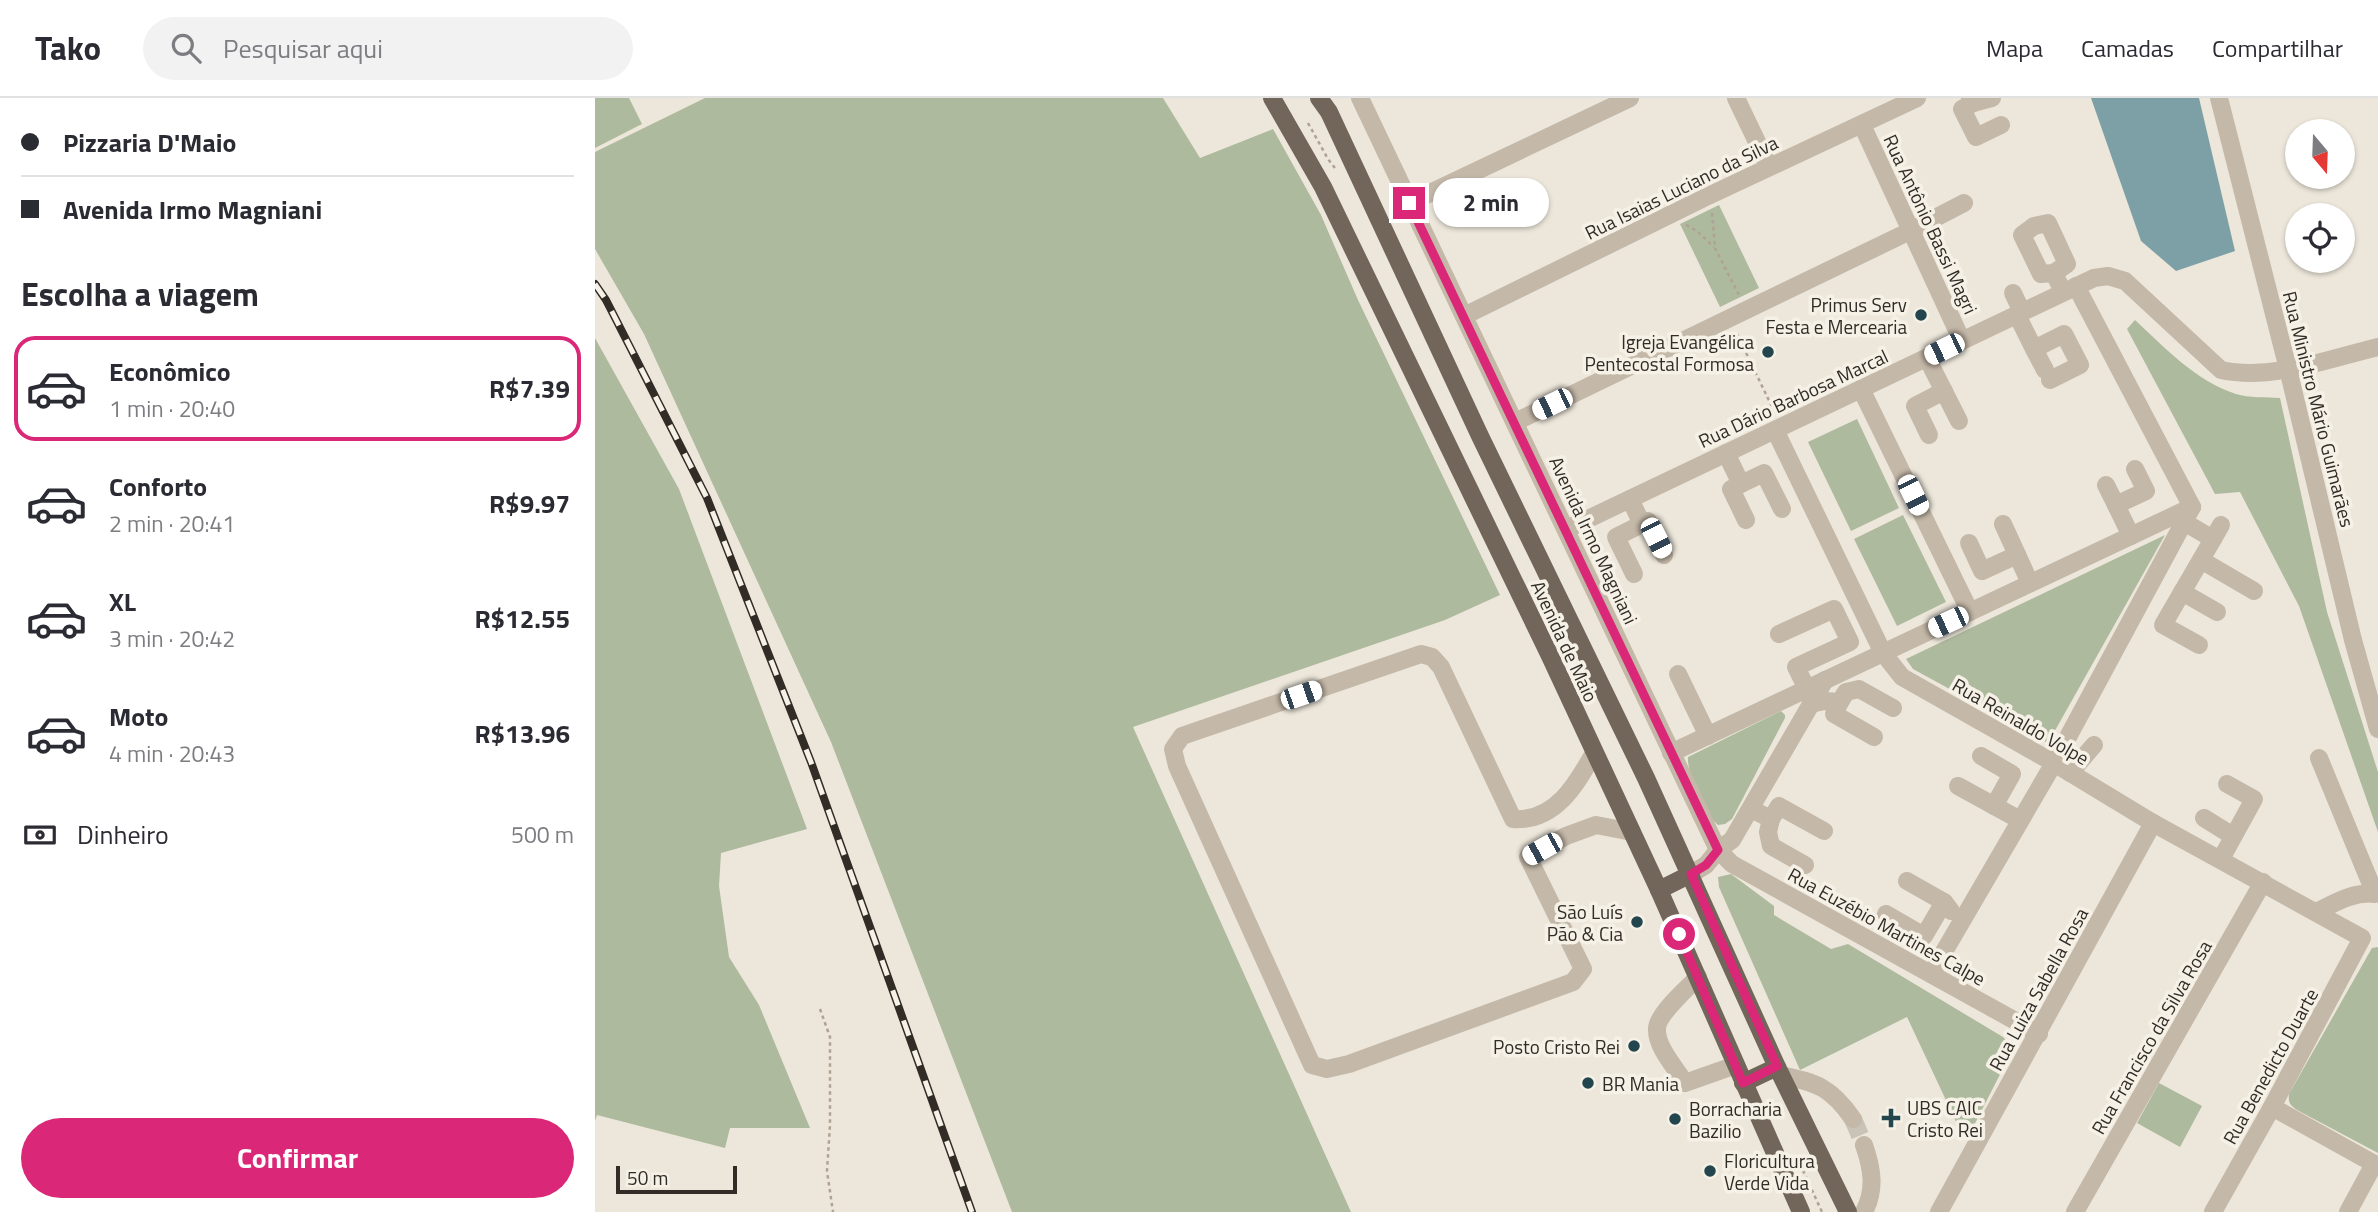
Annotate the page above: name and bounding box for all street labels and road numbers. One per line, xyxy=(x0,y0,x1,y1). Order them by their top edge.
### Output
street label: Rua Isaias Luciano da Silva xyxy=(1579,127,1783,246)
street label: Rua Antônio Bassi Magri xyxy=(1877,129,1985,319)
street label: Rua Ministro Mário Guimarães xyxy=(2276,288,2362,530)
street label: Rua Dário Barbosa Marcal xyxy=(1693,341,1893,455)
street label: Avenida Irmo Magniani xyxy=(1542,451,1646,629)
street label: Avenida de Maio xyxy=(1524,575,1606,707)
street label: Rua Reinaldo Volpe xyxy=(1947,670,2095,772)
street label: Rua Euzébio Martines Calpe xyxy=(1783,860,1991,992)
street label: Rua Luiza Sabella Rosa xyxy=(1981,902,2095,1076)
street label: Rua Francisco da Silva Rosa xyxy=(2083,934,2219,1140)
street label: Rua Benedicto Duarte xyxy=(2215,983,2325,1149)

